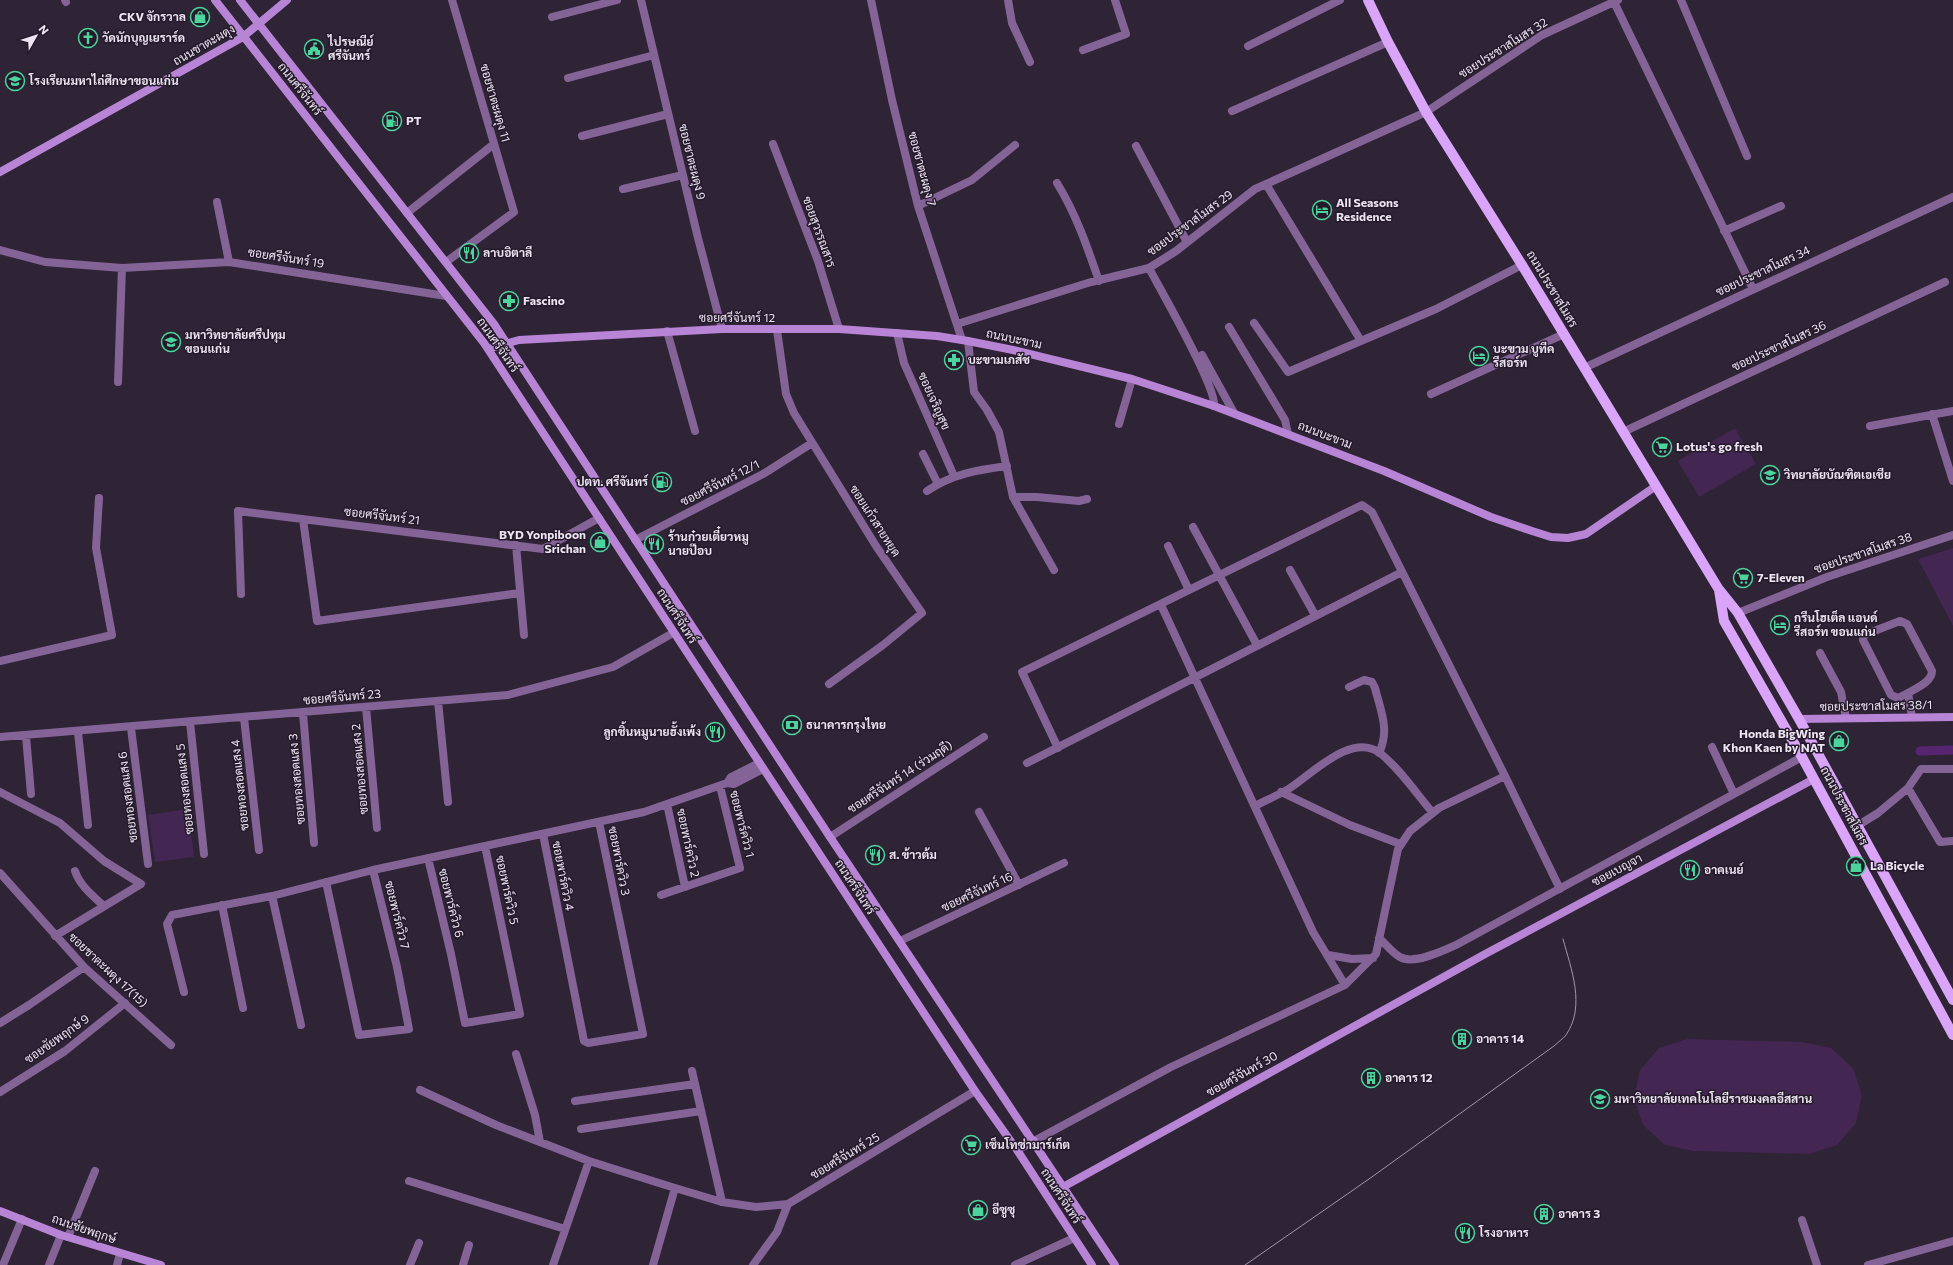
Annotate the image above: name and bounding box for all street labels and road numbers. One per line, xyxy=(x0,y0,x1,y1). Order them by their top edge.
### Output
street label: ซอยประชาสโมสร 32 xyxy=(1456,14,1550,80)
street label: ถนนชาตะผดุง xyxy=(170,21,238,70)
street label: ถนนศรีจันทร์ xyxy=(276,59,326,118)
street label: ซอยชาตะผดุง 11 xyxy=(475,62,514,144)
street label: ซอยชาตะผดุง 9 xyxy=(674,122,709,202)
street label: ซอยชาตะผดุง 7 xyxy=(903,130,940,208)
street label: ซอยประชาสโมสร 29 xyxy=(1144,186,1235,258)
street label: ซอยสุวรรณสาร xyxy=(798,194,839,270)
street label: ซอยประชาสโมสร 34 xyxy=(1713,242,1812,298)
street label: ซอยศรีจันทร์ 19 xyxy=(247,244,325,270)
street label: ถนนประชาสโมสร xyxy=(1524,248,1581,330)
street label: ซอยศรีจันทร์ 12 xyxy=(699,310,776,324)
street label: ถนนศรีจันทร์ xyxy=(475,314,523,375)
street label: ซอยประชาสโมสร 36 xyxy=(1729,317,1828,373)
street label: ถนนบะขาม xyxy=(985,325,1043,351)
street label: ซอยเจริญสุข xyxy=(913,370,954,433)
street label: ถนนบะขาม xyxy=(1296,417,1354,451)
street label: ซอยศรีจันทร์ 12/1 xyxy=(678,456,761,508)
street label: ซอยแก้วสายหยุด xyxy=(845,482,904,561)
street label: ซอยศรีจันทร์ 21 xyxy=(343,503,421,527)
street label: ซอยประชาสโมสร 38 xyxy=(1812,529,1913,575)
street label: ถนนศรีจันทร์ xyxy=(655,585,701,646)
street label: ซอยศรีจันทร์ 23 xyxy=(302,686,382,706)
street label: ซอยประชาสโมสร 38/1 xyxy=(1819,697,1932,713)
street label: ซอยทองสอดแสง 2 xyxy=(348,723,370,815)
street label: ซอยทองสอดแสง 3 xyxy=(285,733,307,825)
street label: ซอยศรีจันทร์ 14 (ร่วมฤดี) xyxy=(845,737,955,816)
street label: ซอยทองสอดแสง 4 xyxy=(227,739,251,831)
street label: ซอยทองสอดแสง 5 xyxy=(172,743,196,835)
street label: ซอยทองสอดแสง 6 xyxy=(114,751,140,844)
street label: ถนนประชาสโมสร xyxy=(1818,764,1872,847)
street label: ซอยพาร์ควิว 1 xyxy=(728,789,758,859)
street label: ซอยพาร์ควิว 2 xyxy=(675,807,703,879)
street label: ซอยพาร์ควิว 3 xyxy=(606,825,634,897)
street label: ซอยพาร์ควิว 4 xyxy=(550,840,578,912)
street label: ซอยเบญจา xyxy=(1589,850,1645,889)
street label: ซอยพาร์ควิว 5 xyxy=(494,854,522,926)
street label: ถนนศรีจันทร์ xyxy=(833,856,879,917)
street label: ซอยพาร์ควิว 6 xyxy=(437,867,467,939)
street label: ซอยศรีจันทร์ 16 xyxy=(939,868,1014,914)
street label: ซอยพาร์ควิว 7 xyxy=(383,879,413,950)
street label: ซอยชาตะผดุง 17(15) xyxy=(64,929,151,1012)
street label: ซอยชัยพฤกษ์ 9 xyxy=(21,1011,92,1066)
street label: ซอยศรีจันทร์ 30 xyxy=(1203,1048,1280,1098)
street label: ซอยศรีจันทร์ 25 xyxy=(807,1129,882,1181)
street label: ถนนศรีจันทร์ xyxy=(1039,1165,1085,1226)
street label: ถนนชัยพฤกษ์ xyxy=(50,1211,119,1247)

